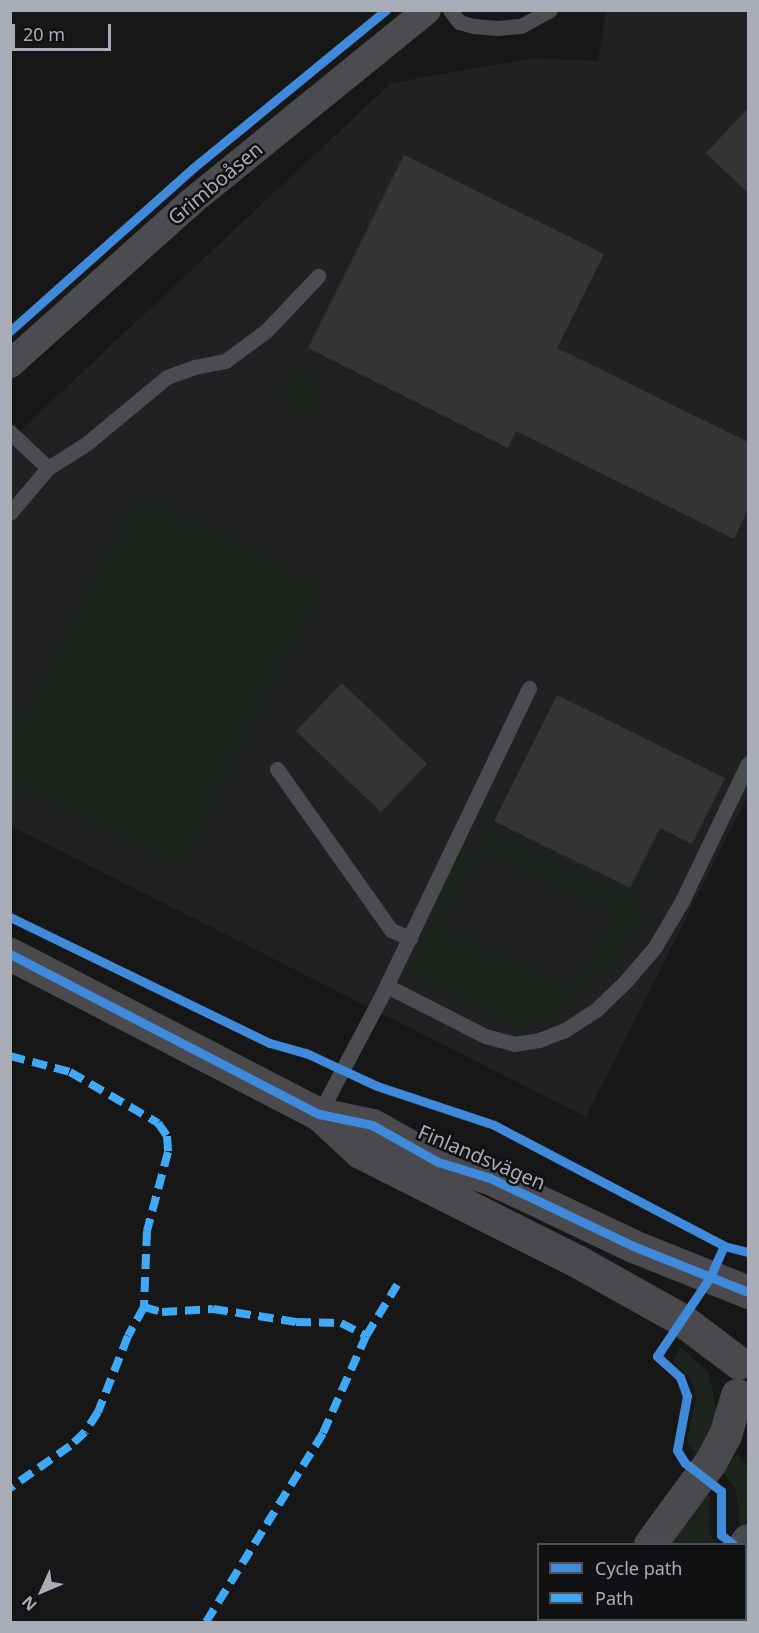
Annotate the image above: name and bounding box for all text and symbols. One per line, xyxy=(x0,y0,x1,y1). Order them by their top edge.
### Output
scale bar xyxy=(15,12,114,50)
text: 20 m xyxy=(23,22,65,46)
street label: Grimboåsen xyxy=(163,137,267,229)
street label: Finlandsvägen xyxy=(415,1119,549,1195)
legend xyxy=(537,1543,747,1621)
text: Cycle path xyxy=(595,1556,682,1580)
north arrow xyxy=(12,1561,72,1621)
text: Path xyxy=(595,1586,634,1610)
text: N xyxy=(17,1591,41,1616)

